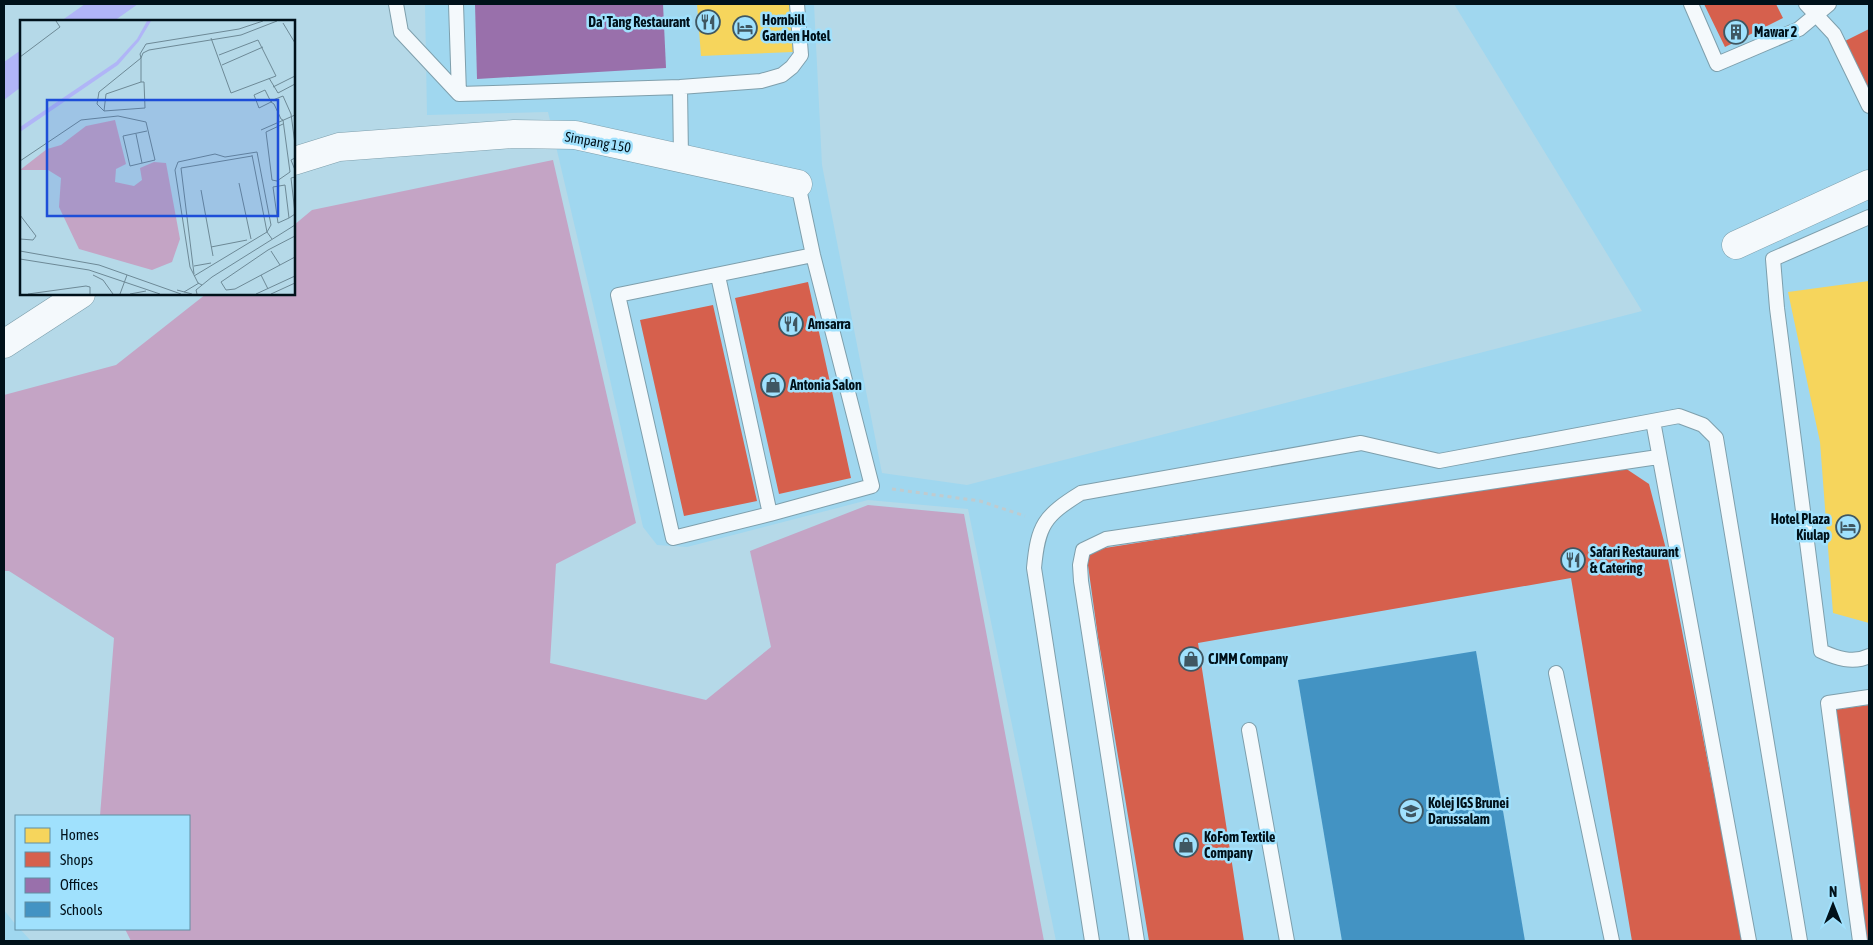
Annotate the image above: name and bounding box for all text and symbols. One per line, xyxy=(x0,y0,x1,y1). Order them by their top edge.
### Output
restaurant icon: Da' Tang Restaurant xyxy=(695,9,721,35)
place label: Hornbill Garden Hotel xyxy=(762,12,831,44)
place label: Da' Tang Restaurant xyxy=(588,14,690,30)
hotel icon: Hornbill Garden Hotel xyxy=(732,15,758,41)
building icon: Mawar 2 xyxy=(1723,19,1749,45)
inset map xyxy=(20,20,295,295)
place label: Mawar 2 xyxy=(1754,24,1798,40)
street label: Simpang 150 xyxy=(564,128,633,156)
restaurant icon: Amsarra xyxy=(778,311,804,337)
place label: Amsarra xyxy=(807,316,851,332)
shop icon: Antonia Salon xyxy=(760,372,786,398)
place label: Antonia Salon xyxy=(789,377,862,393)
place label: Hotel Plaza Kiulap xyxy=(1771,511,1830,543)
hotel icon: Hotel Plaza Kiulap xyxy=(1835,514,1861,540)
place label: Safari Restaurant & Catering xyxy=(1590,544,1679,576)
restaurant icon: Safari Restaurant & Catering xyxy=(1560,547,1586,573)
shop icon: CJMM Company xyxy=(1178,646,1204,672)
place label: CJMM Company xyxy=(1208,651,1288,667)
place label: Kolej IGS Brunei Darussalam xyxy=(1428,795,1509,827)
school or university icon: Kolej IGS Brunei Darussalam xyxy=(1398,798,1424,824)
legend xyxy=(15,815,190,930)
text: Homes xyxy=(60,826,99,843)
place label: KoFom Textile Company xyxy=(1204,829,1275,861)
shop icon: KoFom Textile Company xyxy=(1173,832,1199,858)
text: Shops xyxy=(60,851,93,868)
text: Offices xyxy=(60,876,98,893)
north arrow xyxy=(1808,880,1858,930)
text: N xyxy=(1829,884,1837,900)
text: Schools xyxy=(60,901,103,918)

